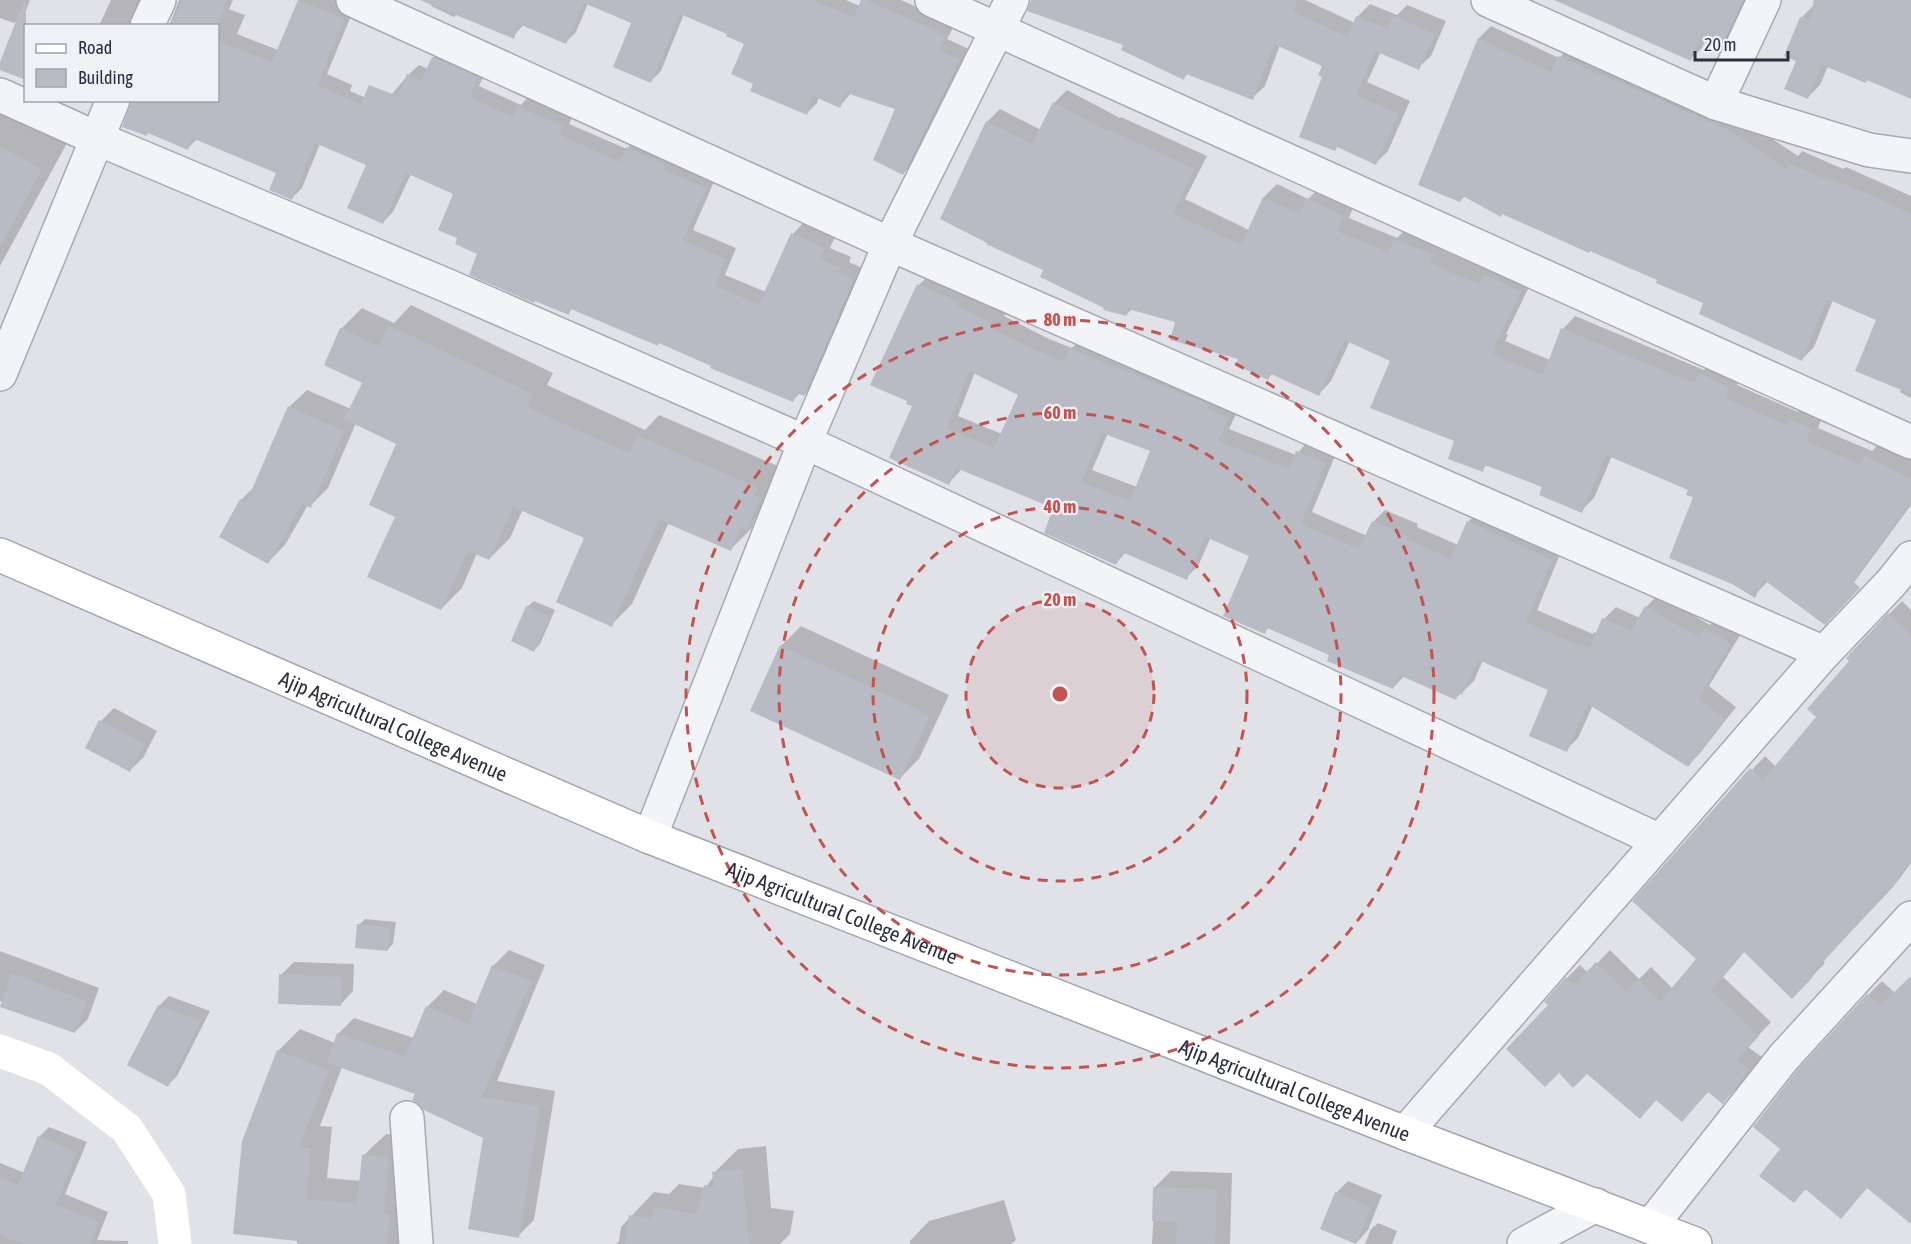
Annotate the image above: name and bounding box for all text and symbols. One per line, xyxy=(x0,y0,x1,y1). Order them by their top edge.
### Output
legend xyxy=(24,24,219,102)
scale bar xyxy=(1695,24,1788,62)
text: 20 m xyxy=(1704,34,1736,55)
text: Road xyxy=(78,37,112,58)
text: Building xyxy=(78,67,133,88)
text: 80 m xyxy=(1044,309,1076,330)
text: 60 m xyxy=(1044,402,1076,423)
text: 40 m xyxy=(1043,496,1076,517)
text: 20 m xyxy=(1044,589,1076,610)
street label: Ajip Agricultural College Avenue xyxy=(276,666,511,786)
centre of rings xyxy=(1050,684,1070,704)
street label: Ajip Agricultural College Avenue xyxy=(723,856,961,968)
street label: Ajip Agricultural College Avenue xyxy=(1176,1034,1414,1146)

